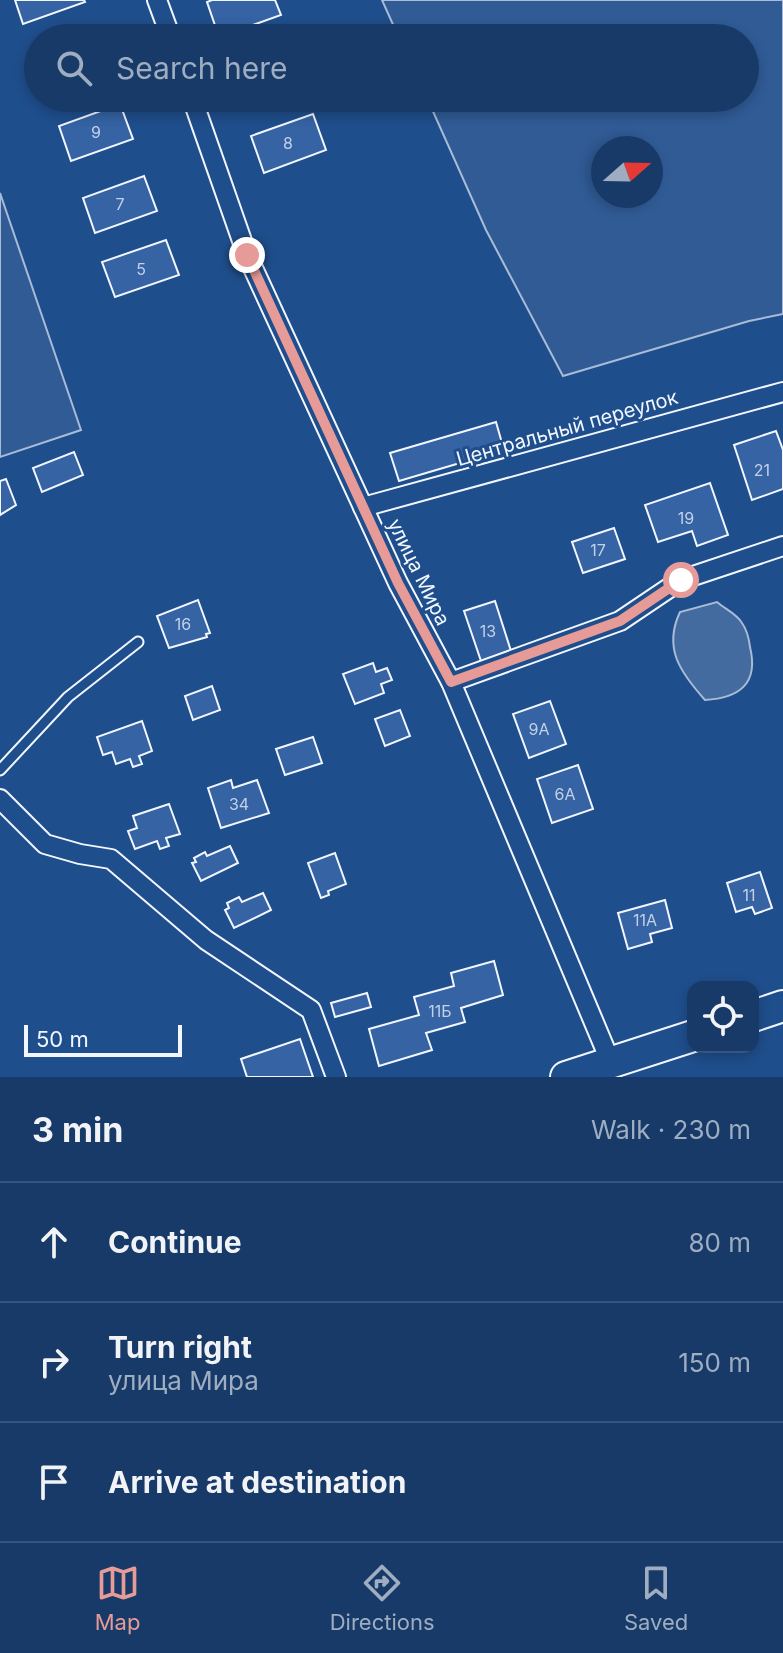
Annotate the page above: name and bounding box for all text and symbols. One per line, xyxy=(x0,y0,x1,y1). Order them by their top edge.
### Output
search box xyxy=(24,24,759,112)
icon: search xyxy=(52,46,96,90)
text: Search here xyxy=(116,50,288,86)
house number: 9 xyxy=(91,122,101,142)
house number: 8 xyxy=(283,133,293,153)
north arrow xyxy=(591,136,663,208)
house number: 7 xyxy=(115,194,125,214)
route end xyxy=(229,237,265,273)
house number: 5 xyxy=(136,259,146,279)
street label: Центральный переулок xyxy=(453,385,681,471)
house number: 21 xyxy=(754,460,770,480)
house number: 19 xyxy=(678,508,694,528)
street label: улица Мира xyxy=(383,515,455,629)
house number: 17 xyxy=(590,540,606,560)
route start xyxy=(663,562,699,598)
house number: 16 xyxy=(175,614,191,634)
house number: 13 xyxy=(480,621,496,641)
house number: 9А xyxy=(529,719,549,739)
house number: 6А xyxy=(555,784,575,804)
house number: 34 xyxy=(229,794,249,814)
house number: 11 xyxy=(742,885,756,905)
house number: 11А xyxy=(633,910,657,930)
map controls xyxy=(687,981,759,1053)
button: locate xyxy=(687,981,759,1053)
house number: 11Б xyxy=(428,1001,452,1021)
scale bar xyxy=(24,1021,182,1057)
text: 50 m xyxy=(36,1026,89,1052)
text: 3 min xyxy=(32,1109,123,1150)
text: Walk · 230 m xyxy=(591,1114,751,1145)
icon: ahead xyxy=(32,1220,76,1264)
text: Continue xyxy=(108,1224,242,1260)
text: 80 m xyxy=(688,1227,751,1258)
text: Turn right xyxy=(108,1329,252,1365)
icon: right xyxy=(32,1340,76,1384)
text: 150 m xyxy=(678,1347,751,1378)
text: улица Мира xyxy=(108,1365,259,1396)
icon: arrive xyxy=(32,1460,76,1504)
text: Arrive at destination xyxy=(108,1464,406,1500)
tab: Map xyxy=(95,1561,140,1635)
tab: Directions xyxy=(330,1561,435,1635)
tab: Saved xyxy=(624,1561,688,1635)

